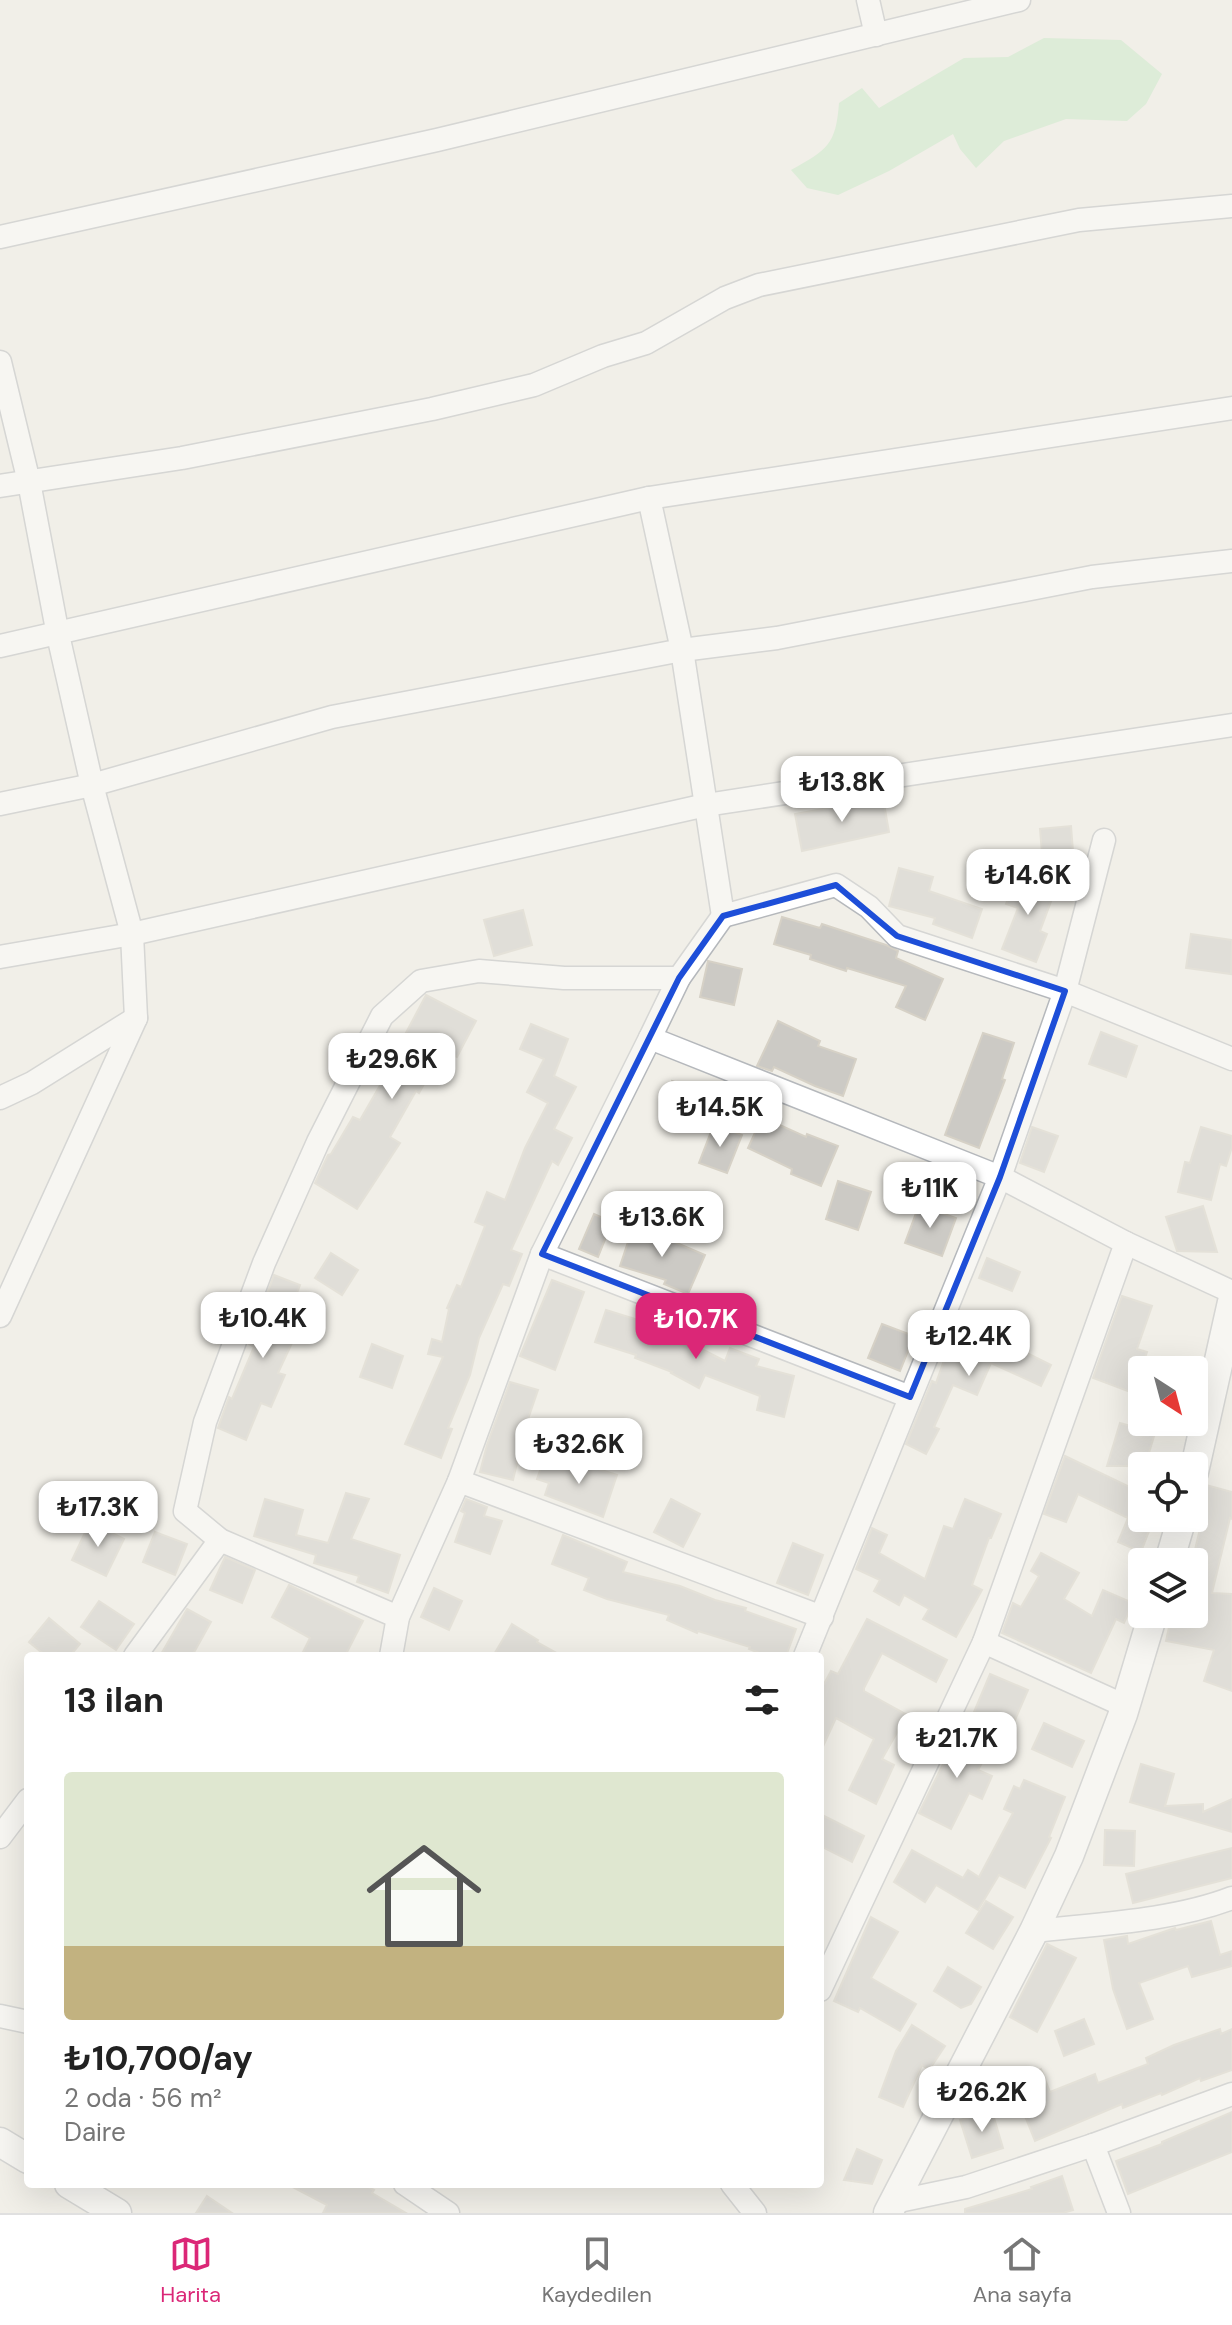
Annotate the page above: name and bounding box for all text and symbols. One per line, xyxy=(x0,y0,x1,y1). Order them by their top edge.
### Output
pin: ₺13.8K xyxy=(777,756,907,824)
text: ₺13.8K xyxy=(799,765,885,799)
pin: ₺14.6K xyxy=(963,849,1093,917)
text: ₺14.6K xyxy=(984,858,1072,892)
pin: ₺29.6K xyxy=(327,1033,457,1101)
text: ₺29.6K xyxy=(346,1042,438,1076)
pin: ₺14.5K xyxy=(655,1081,785,1149)
text: ₺14.5K xyxy=(676,1090,764,1124)
pin: ₺11K xyxy=(883,1162,977,1230)
text: ₺11K xyxy=(901,1171,959,1205)
pin: ₺13.6K xyxy=(597,1191,727,1259)
text: ₺13.6K xyxy=(619,1200,705,1234)
pin: ₺10.4K xyxy=(198,1292,328,1360)
pin: ₺10.7K xyxy=(631,1293,761,1361)
text: ₺10.4K xyxy=(219,1301,307,1335)
text: ₺10.7K xyxy=(654,1302,738,1336)
pin: ₺12.4K xyxy=(904,1310,1034,1378)
text: ₺12.4K xyxy=(926,1319,1012,1353)
north arrow xyxy=(1128,1356,1208,1436)
map controls xyxy=(1128,1356,1208,1628)
pin: ₺32.6K xyxy=(514,1418,644,1486)
text: ₺32.6K xyxy=(533,1427,625,1461)
button: locate xyxy=(1128,1452,1208,1532)
pin: ₺17.3K xyxy=(33,1481,163,1549)
text: ₺17.3K xyxy=(57,1490,139,1524)
button: layers xyxy=(1128,1548,1208,1628)
text: 13 ilan xyxy=(64,1678,164,1723)
icon: filters xyxy=(740,1678,784,1722)
pin: ₺21.7K xyxy=(892,1712,1022,1780)
text: ₺21.7K xyxy=(916,1721,998,1755)
icon: home xyxy=(352,1824,496,1968)
text: ₺10,700/ay xyxy=(64,2036,253,2081)
pin: ₺26.2K xyxy=(917,2066,1047,2134)
text: ₺26.2K xyxy=(937,2075,1027,2109)
text: 2 oda · 56 m² xyxy=(64,2081,222,2115)
text: Daire xyxy=(64,2115,126,2149)
tab: Harita xyxy=(160,2232,221,2309)
tab: Kaydedilen xyxy=(542,2232,652,2309)
tab: Ana sayfa xyxy=(973,2232,1072,2309)

